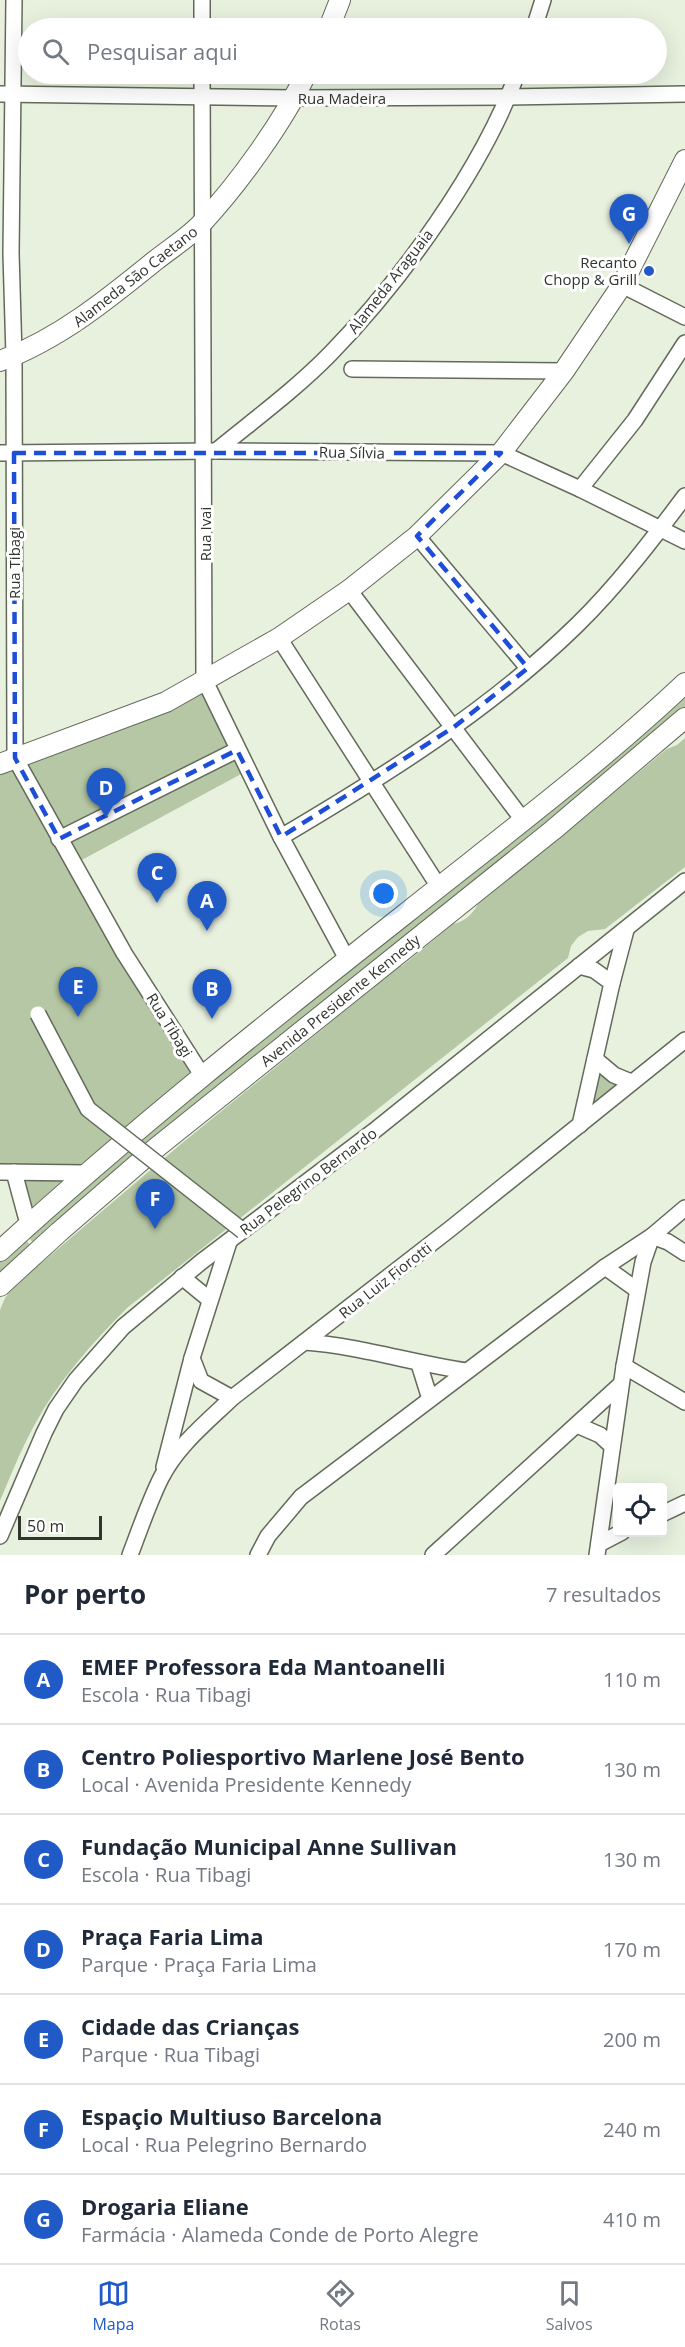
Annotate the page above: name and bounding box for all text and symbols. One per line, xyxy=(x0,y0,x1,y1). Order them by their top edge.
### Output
search box xyxy=(18,18,667,84)
icon: search xyxy=(39,35,72,68)
text: Pesquisar aqui xyxy=(87,36,238,66)
street label: Rua Madeira xyxy=(298,88,386,108)
pin: G xyxy=(610,194,648,244)
street label: Alameda São Caetano xyxy=(69,221,201,331)
street label: Alameda Araguaia xyxy=(343,225,437,337)
place label: Recanto Chopp & Grill xyxy=(544,252,637,289)
marker: Recanto Chopp & Grill xyxy=(642,264,656,278)
street label: Rua Sílvia xyxy=(319,441,385,463)
street label: Rua Ivai xyxy=(195,507,215,561)
street label: Rua Tibagi xyxy=(4,527,24,599)
pin: D xyxy=(86,768,126,818)
pin: C xyxy=(138,854,176,903)
your location xyxy=(369,879,398,908)
pin: A xyxy=(188,882,226,931)
street label: Avenida Presidente Kennedy xyxy=(256,929,424,1071)
pin: E xyxy=(58,968,98,1017)
pin: B xyxy=(192,970,232,1019)
street label: Rua Tibagi xyxy=(142,989,198,1061)
street label: Rua Pelegrino Bernardo xyxy=(235,1123,381,1239)
pin: F xyxy=(136,1180,174,1229)
street label: Rua Luiz Fiorotti xyxy=(334,1237,436,1323)
map controls xyxy=(613,1483,667,1537)
button: locate xyxy=(613,1483,667,1537)
scale bar xyxy=(18,1513,102,1540)
text: 50 m xyxy=(27,1515,64,1537)
text: Por perto xyxy=(24,1576,146,1612)
text: 7 resultados xyxy=(546,1581,661,1608)
text: EMEF Professora Eda Mantoanelli xyxy=(81,1651,445,1681)
text: A xyxy=(37,1666,50,1693)
text: 110 m xyxy=(603,1666,661,1693)
text: Escola · Rua Tibagi xyxy=(81,1681,251,1708)
text: Centro Poliesportivo Marlene José Bento xyxy=(81,1741,525,1771)
text: B xyxy=(37,1756,50,1783)
text: 130 m xyxy=(603,1756,661,1783)
text: Local · Avenida Presidente Kennedy xyxy=(81,1771,411,1798)
text: Fundação Municipal Anne Sullivan xyxy=(81,1831,457,1861)
text: C xyxy=(37,1846,50,1873)
text: 130 m xyxy=(603,1846,661,1873)
text: Escola · Rua Tibagi xyxy=(81,1861,251,1888)
text: Praça Faria Lima xyxy=(81,1921,264,1951)
text: D xyxy=(36,1936,51,1963)
text: 170 m xyxy=(603,1936,661,1963)
text: Parque · Praça Faria Lima xyxy=(81,1951,317,1978)
text: Cidade das Crianças xyxy=(81,2011,299,2041)
text: E xyxy=(38,2026,49,2053)
text: 200 m xyxy=(603,2026,661,2053)
text: Parque · Rua Tibagi xyxy=(81,2041,260,2068)
text: Espaçio Multiuso Barcelona xyxy=(81,2101,382,2131)
text: F xyxy=(38,2116,49,2143)
text: 240 m xyxy=(603,2116,661,2143)
text: Local · Rua Pelegrino Bernardo xyxy=(81,2131,367,2158)
text: Drogaria Eliane xyxy=(81,2191,249,2221)
text: G xyxy=(36,2206,51,2233)
text: 410 m xyxy=(603,2206,661,2233)
text: Farmácia · Alameda Conde de Porto Alegre xyxy=(81,2221,479,2248)
tab: Mapa xyxy=(92,2277,134,2335)
tab: Rotas xyxy=(319,2277,361,2335)
tab: Salvos xyxy=(546,2277,593,2335)

